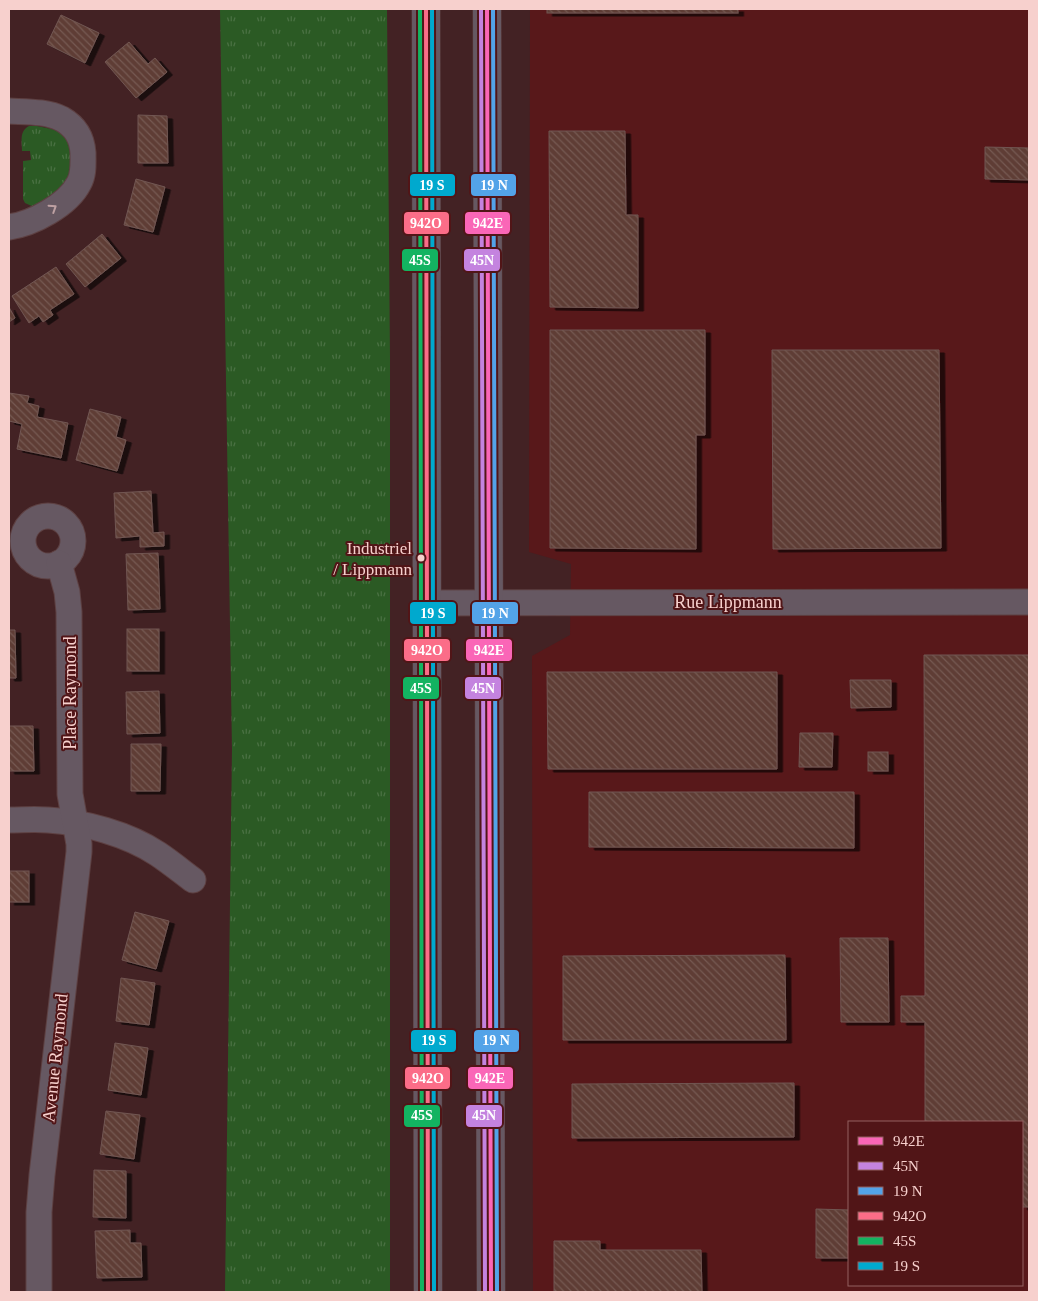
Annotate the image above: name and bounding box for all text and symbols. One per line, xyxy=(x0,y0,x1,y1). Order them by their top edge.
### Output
line badge: 19 S xyxy=(409,173,456,197)
line badge: 19 N xyxy=(470,173,517,197)
text: 19 S xyxy=(419,178,445,193)
text: 19 N xyxy=(480,178,508,193)
one-way arrow xyxy=(48,205,57,214)
line badge: 942O xyxy=(403,211,450,235)
line badge: 942E xyxy=(464,211,511,235)
text: 942O xyxy=(410,216,442,231)
text: 942E xyxy=(473,216,503,231)
line badge: 45S xyxy=(401,248,439,272)
line badge: 45N xyxy=(463,248,501,272)
text: 45S xyxy=(409,253,431,268)
text: 45N xyxy=(470,253,494,268)
place label: Industriel / Lippmann xyxy=(333,539,412,579)
marker: Industriel / Lippmann xyxy=(416,553,426,563)
street label: Rue Lippmann xyxy=(674,592,782,612)
line badge: 19 S xyxy=(409,601,457,625)
line badge: 19 N xyxy=(471,601,519,625)
text: 19 S xyxy=(420,606,446,621)
text: 19 N xyxy=(481,606,509,621)
street label: Place Raymond xyxy=(60,636,80,750)
line badge: 942O xyxy=(403,638,451,662)
line badge: 942E xyxy=(465,638,513,662)
text: 942O xyxy=(411,643,443,658)
text: 942E xyxy=(474,643,504,658)
line badge: 45S xyxy=(402,676,440,700)
line badge: 45N xyxy=(464,676,502,700)
text: 45S xyxy=(410,681,432,696)
text: 45N xyxy=(471,681,495,696)
street label: Avenue Raymond xyxy=(38,993,72,1123)
line badge: 19 S xyxy=(410,1029,457,1053)
line badge: 19 N xyxy=(473,1029,520,1053)
text: 19 S xyxy=(421,1033,447,1048)
text: 19 N xyxy=(482,1033,510,1048)
line badge: 942O xyxy=(404,1066,451,1090)
line badge: 942E xyxy=(467,1066,514,1090)
text: 942O xyxy=(412,1071,444,1086)
text: 942E xyxy=(475,1071,505,1086)
line badge: 45S xyxy=(403,1104,441,1128)
line badge: 45N xyxy=(465,1104,503,1128)
text: 45S xyxy=(411,1108,433,1123)
text: 45N xyxy=(472,1108,496,1123)
legend xyxy=(848,1121,1023,1286)
text: 942E xyxy=(893,1133,925,1149)
text: 45N xyxy=(893,1158,919,1174)
text: 19 N xyxy=(893,1183,923,1199)
text: 942O xyxy=(893,1208,927,1224)
text: 45S xyxy=(893,1233,916,1249)
text: 19 S xyxy=(893,1258,920,1274)

